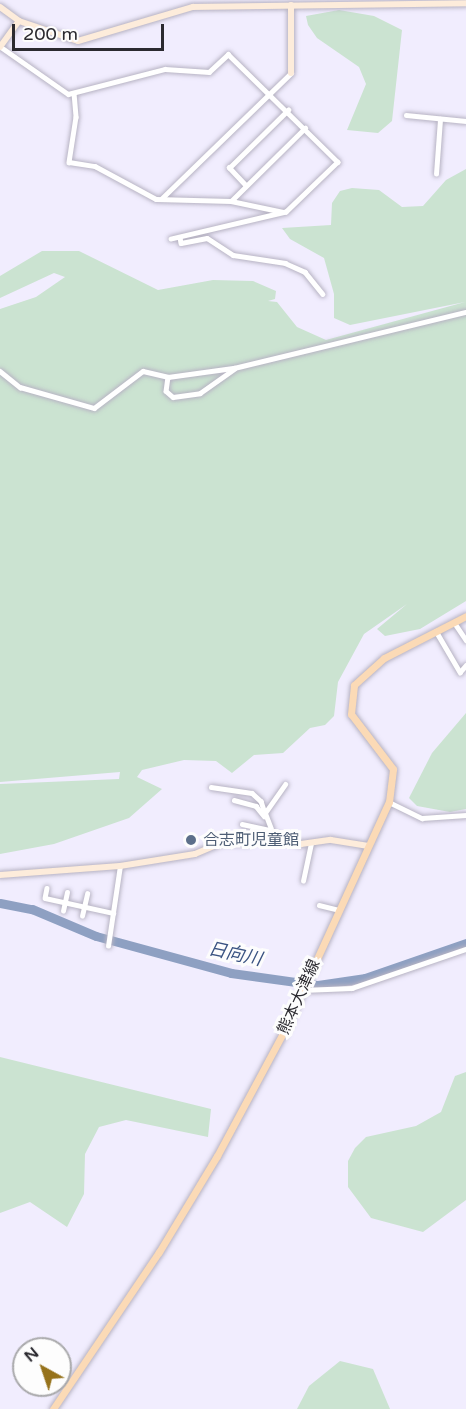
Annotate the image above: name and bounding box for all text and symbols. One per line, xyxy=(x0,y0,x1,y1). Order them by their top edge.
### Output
scale bar xyxy=(15,12,166,50)
text: 200 m xyxy=(23,23,78,45)
place label: 合志町児童館 xyxy=(203,830,299,850)
marker: 合志町児童館 xyxy=(184,833,198,847)
water label: 日向川 xyxy=(206,938,264,970)
street label: 熊本大津線 xyxy=(274,957,324,1037)
north arrow xyxy=(12,1337,72,1397)
text: N xyxy=(20,1343,43,1367)

